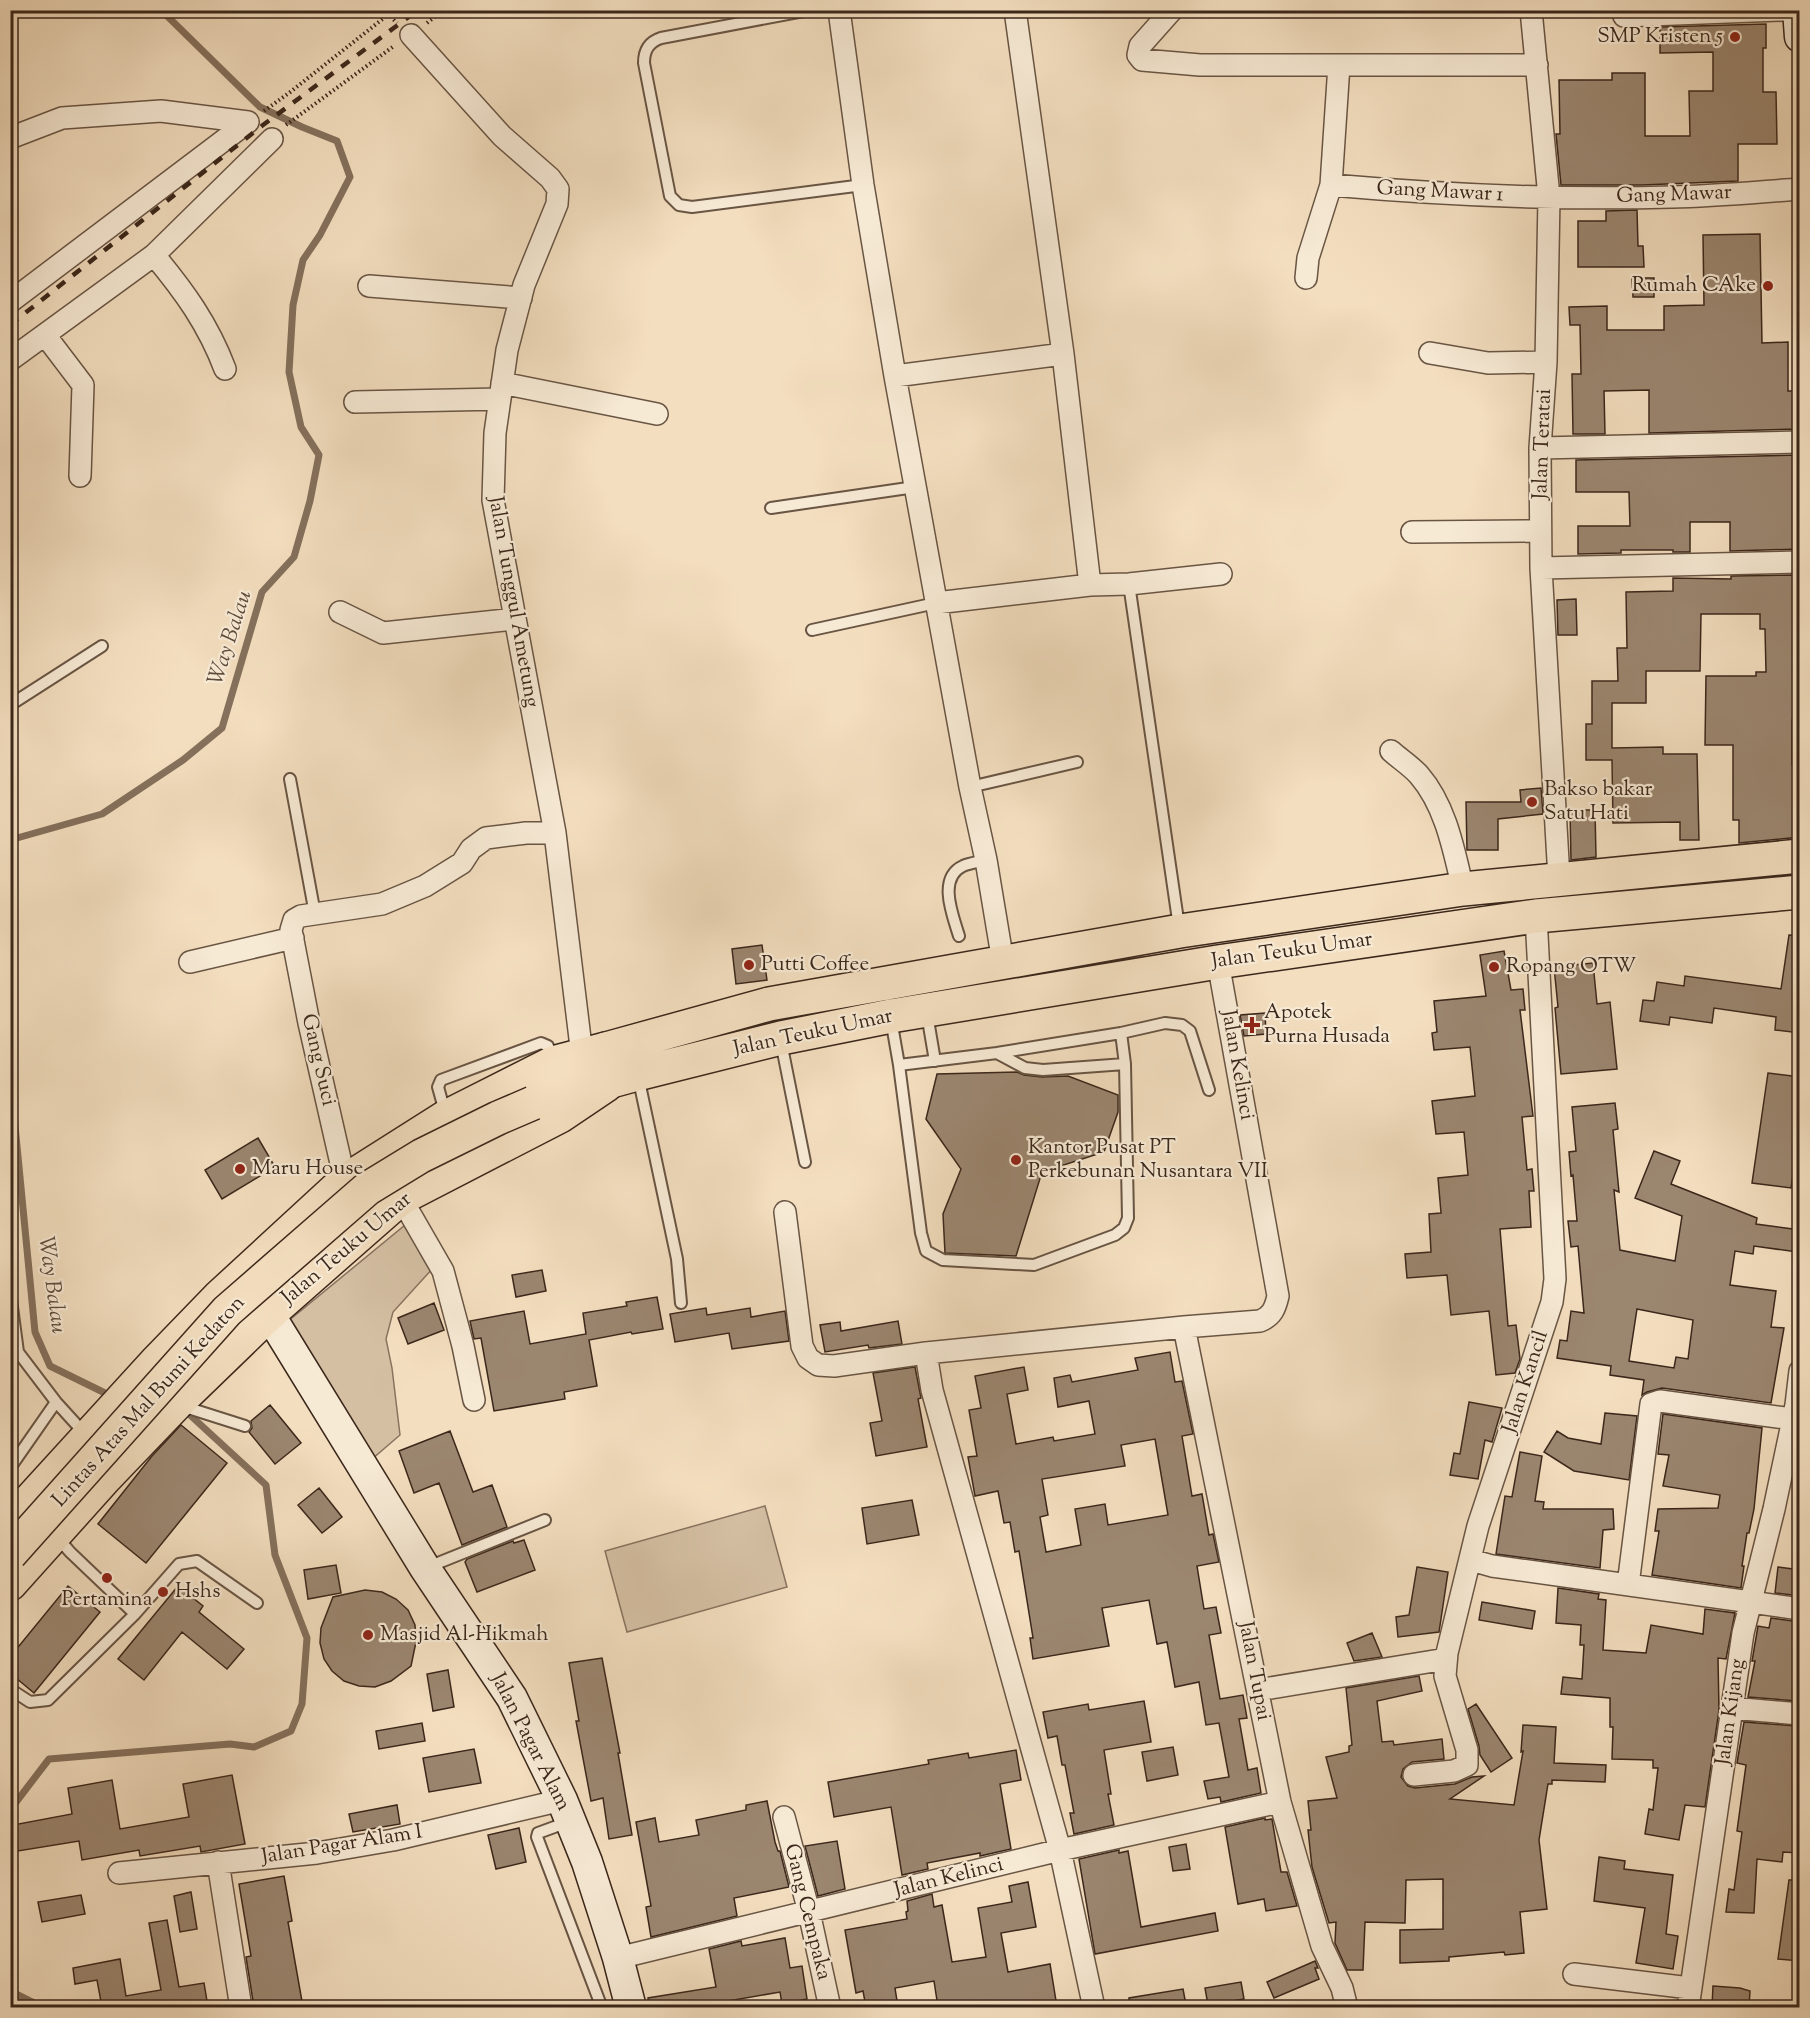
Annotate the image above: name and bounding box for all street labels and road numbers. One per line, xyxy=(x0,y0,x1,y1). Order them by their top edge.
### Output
street label: Gang Mawar 1 xyxy=(1376,174,1504,210)
street label: Gang Mawar xyxy=(1616,178,1732,212)
street label: Jalan Teratai xyxy=(1526,388,1560,501)
street label: Jalan Tunggul Ametung xyxy=(479,493,546,710)
street label: Jalan Teuku Umar xyxy=(1209,925,1375,977)
street label: Jalan Teuku Umar xyxy=(729,1001,896,1065)
street label: Jalan Kelinci xyxy=(1212,1006,1261,1123)
street label: Gang Suci xyxy=(293,1011,343,1109)
street label: Jalan Teuku Umar xyxy=(274,1185,419,1313)
street label: Lintas Atas Mal Bumi Kedaton xyxy=(46,1289,252,1515)
street label: Jalan Kancil xyxy=(1495,1327,1557,1438)
street label: Jalan Tupai xyxy=(1229,1618,1278,1723)
street label: Jalan Kijang xyxy=(1709,1657,1753,1768)
street label: Jalan Pagar Alam xyxy=(482,1667,578,1816)
street label: Jalan Pagar Alam I xyxy=(258,1817,425,1873)
street label: Gang Cempaka xyxy=(776,1841,839,1984)
street label: Jalan Kelinci xyxy=(890,1850,1007,1906)

